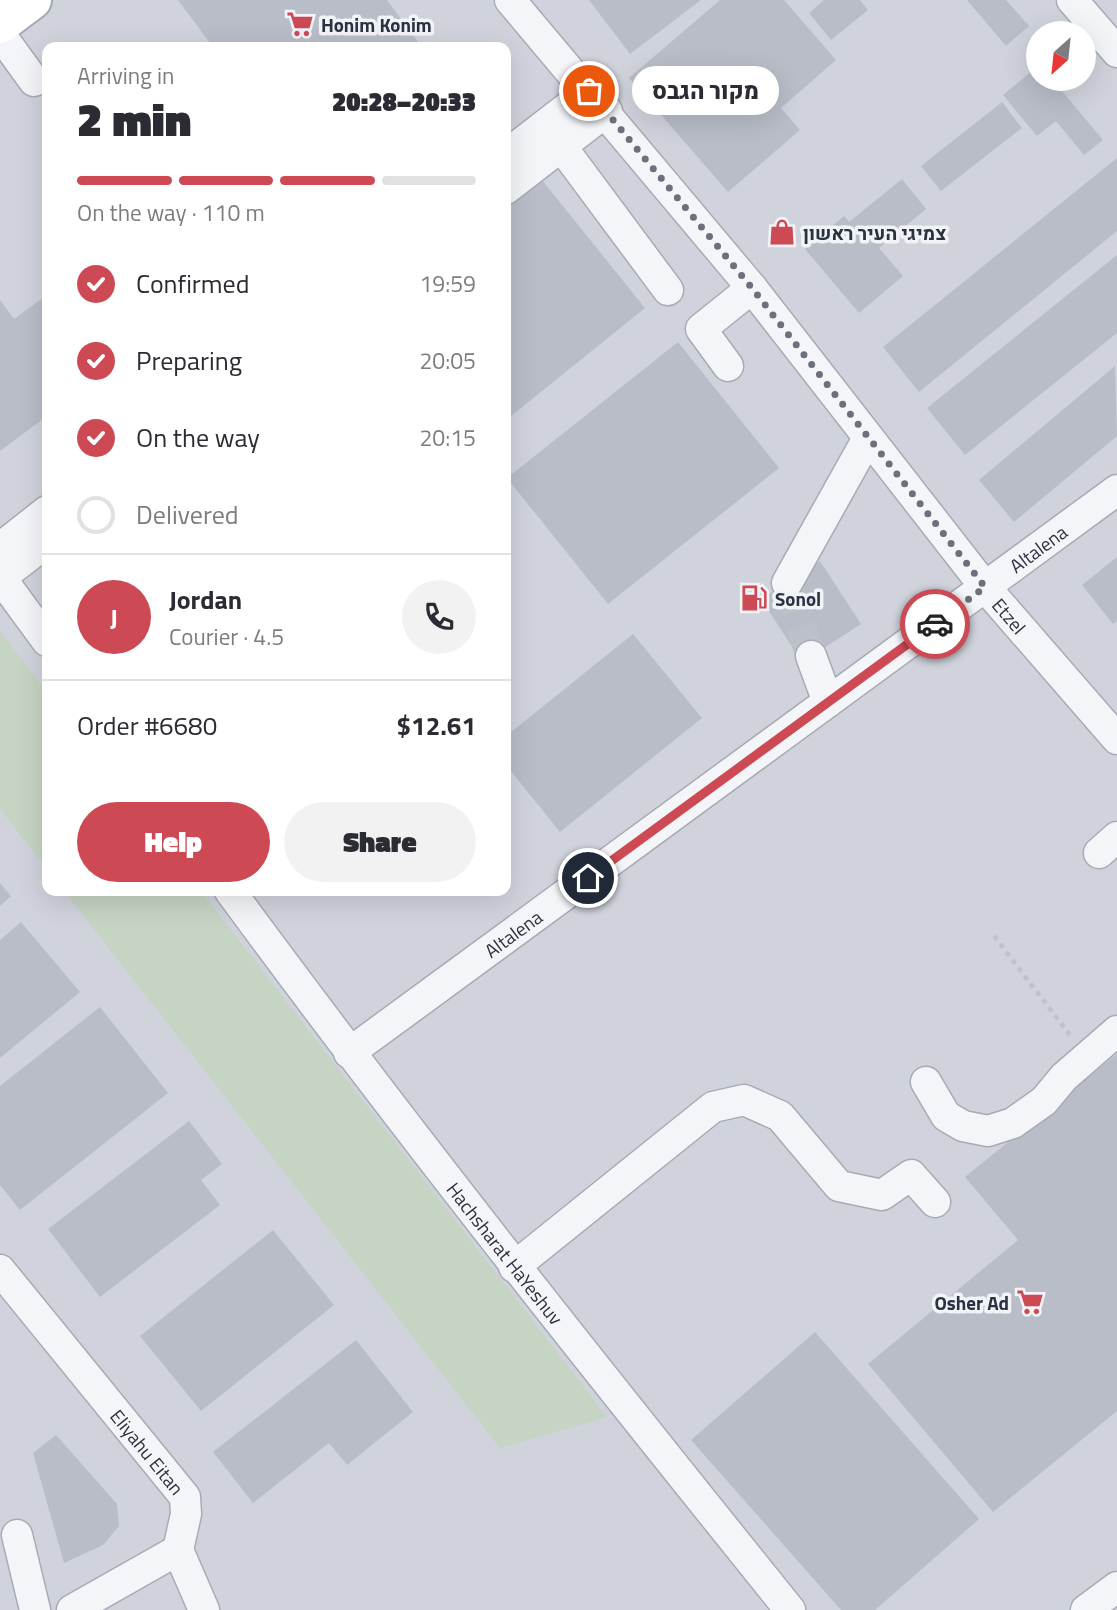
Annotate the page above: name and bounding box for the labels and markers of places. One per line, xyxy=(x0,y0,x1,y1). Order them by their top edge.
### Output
supermarket icon: Honim Konim xyxy=(285,9,315,39)
place label: Honim Konim xyxy=(321,10,432,39)
pin xyxy=(559,61,619,121)
callout: מקור הגבס xyxy=(631,66,778,116)
shop icon: צמיגי העיר ראשון xyxy=(767,217,797,247)
place label: צמיגי העיר ראשון xyxy=(803,218,946,247)
fuel station icon: Sonol xyxy=(739,583,769,613)
place label: Sonol xyxy=(775,584,821,613)
pin xyxy=(558,848,618,908)
supermarket icon: Osher Ad xyxy=(1015,1287,1045,1317)
place label: Osher Ad xyxy=(934,1288,1009,1317)

